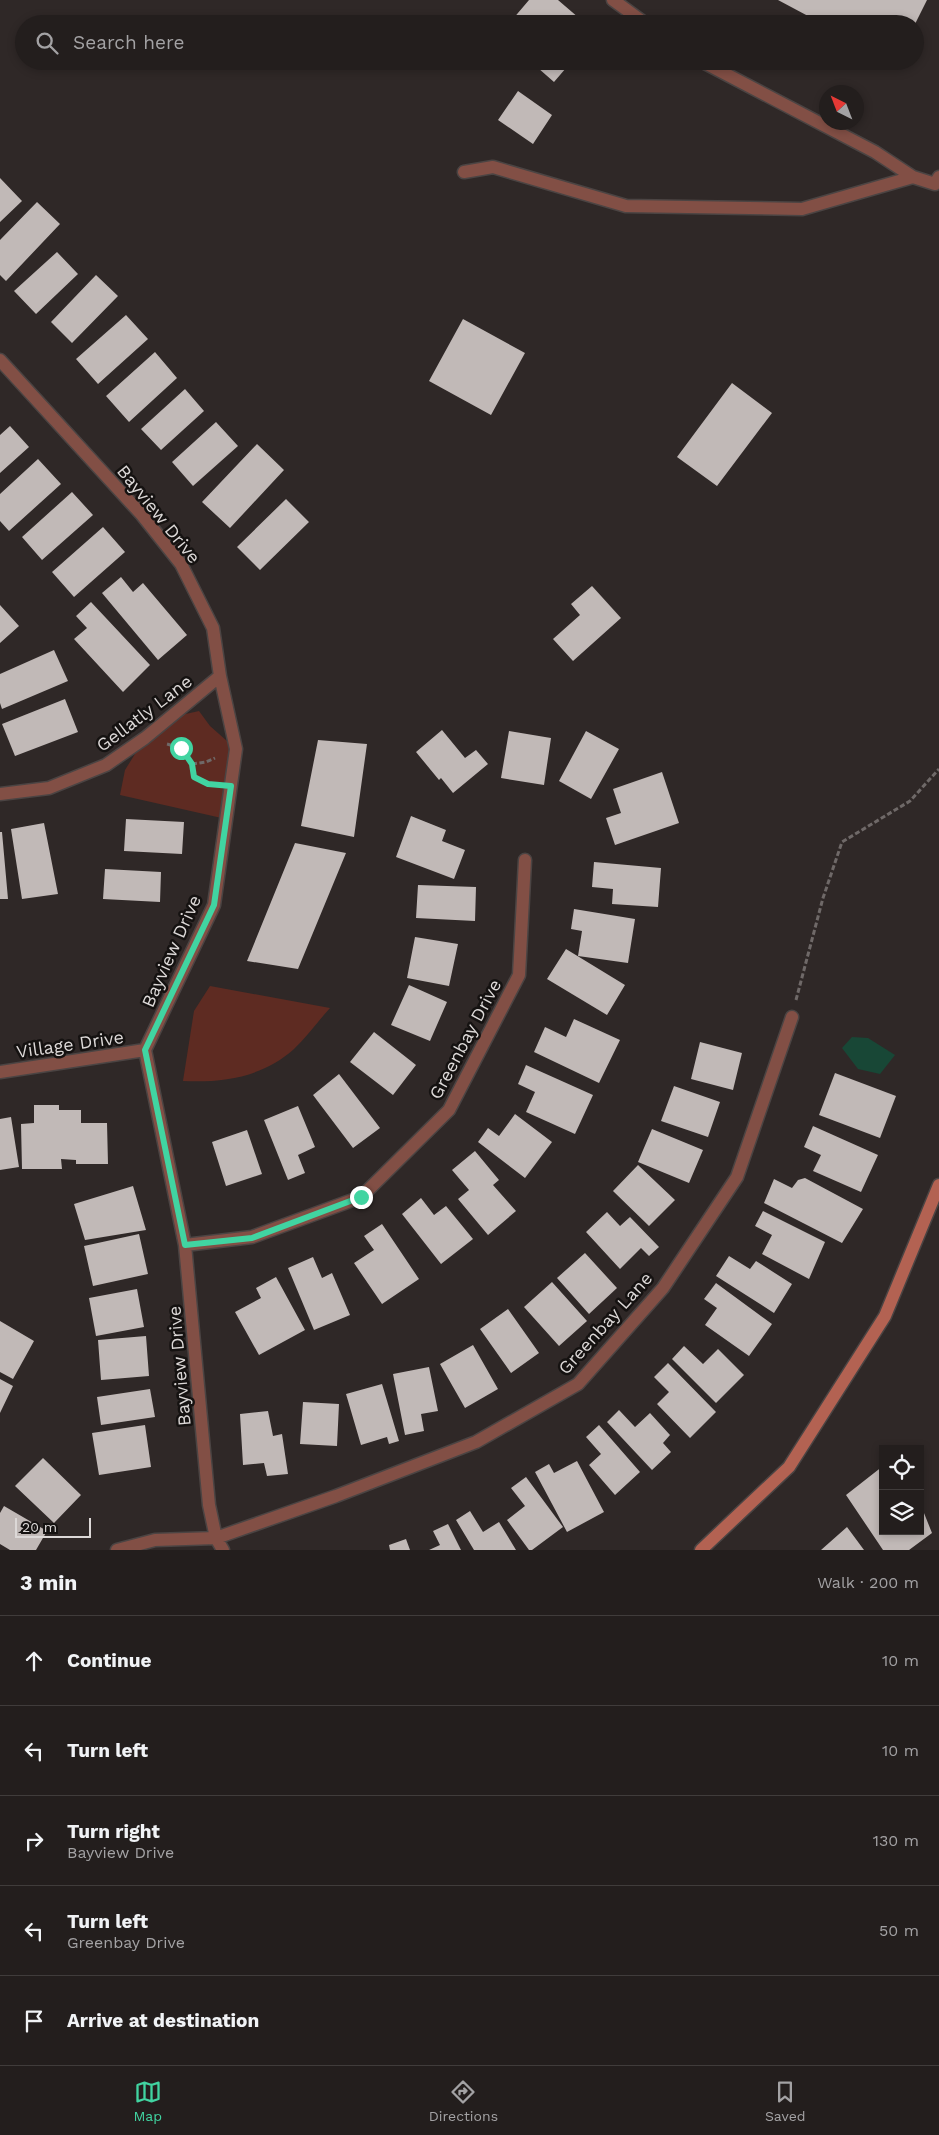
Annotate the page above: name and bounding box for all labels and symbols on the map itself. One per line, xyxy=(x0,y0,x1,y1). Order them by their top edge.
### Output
north arrow xyxy=(819,85,864,130)
street label: Bayview Drive xyxy=(113,461,205,567)
street label: Gellatly Lane xyxy=(92,670,196,756)
route start xyxy=(170,737,193,760)
street label: Bayview Drive xyxy=(137,892,205,1010)
street label: Greenbay Drive xyxy=(425,975,505,1103)
street label: Village Drive xyxy=(15,1026,125,1062)
route end xyxy=(350,1186,373,1209)
street label: Greenbay Lane xyxy=(554,1268,656,1378)
street label: Bayview Drive xyxy=(163,1305,195,1427)
scale bar xyxy=(15,1515,91,1538)

